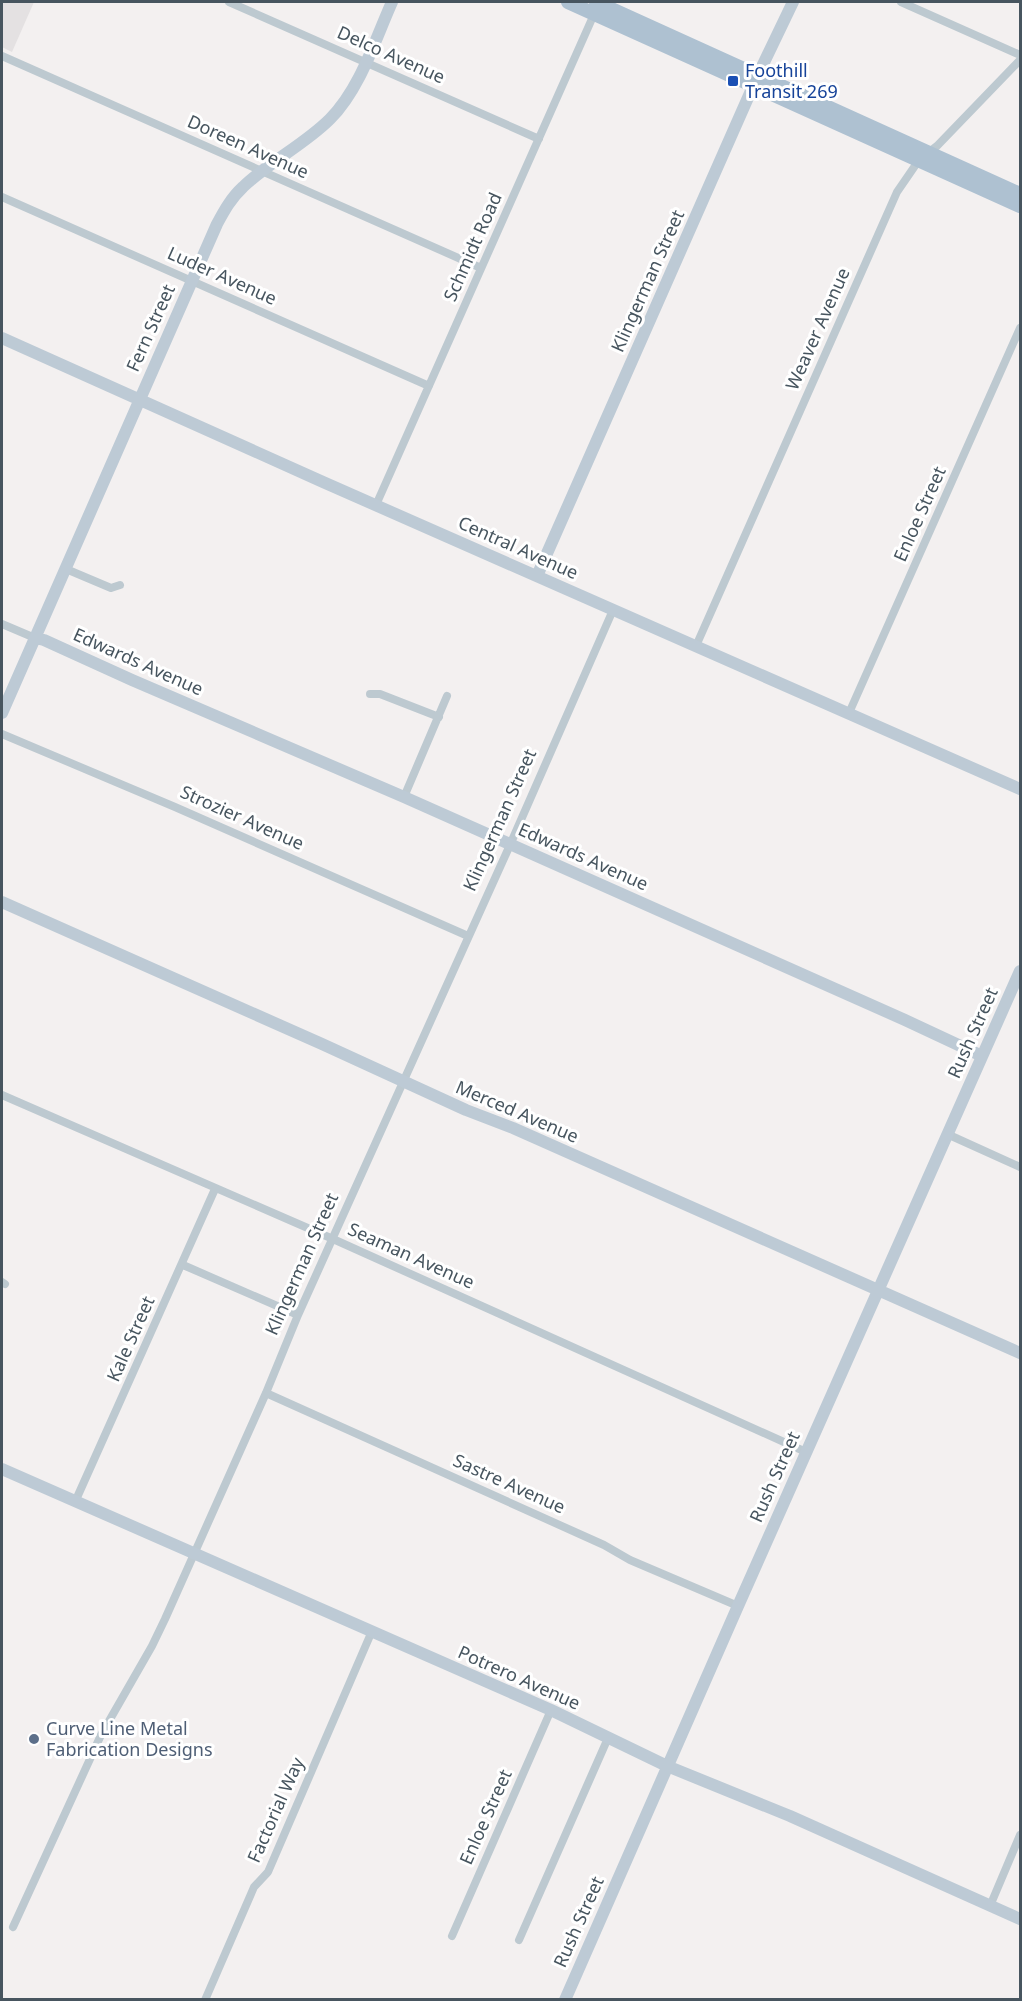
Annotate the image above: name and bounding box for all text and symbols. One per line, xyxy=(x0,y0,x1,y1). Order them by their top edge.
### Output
street label: Delco Avenue xyxy=(334,20,449,89)
place label: Foothill Transit 269 xyxy=(745,58,838,103)
marker: Foothill Transit 269 xyxy=(726,74,740,88)
street label: Doreen Avenue xyxy=(184,109,313,184)
street label: Schmidt Road xyxy=(437,188,507,305)
street label: Klingerman Street xyxy=(605,205,689,355)
street label: Luder Avenue xyxy=(164,240,281,310)
street label: Weaver Avenue xyxy=(779,264,855,393)
street label: Fern Street xyxy=(120,280,180,375)
street label: Enloe Street xyxy=(887,462,951,565)
street label: Central Avenue xyxy=(455,510,582,584)
street label: Edwards Avenue xyxy=(70,622,207,701)
street label: Klingerman Street xyxy=(457,744,541,894)
street label: Strozier Avenue xyxy=(177,779,308,855)
street label: Edwards Avenue xyxy=(515,817,652,896)
street label: Rush Street xyxy=(941,983,1003,1082)
street label: Merced Avenue xyxy=(452,1074,583,1148)
street label: Klingerman Street xyxy=(259,1188,343,1338)
street label: Seaman Avenue xyxy=(344,1216,478,1294)
street label: Kale Street xyxy=(101,1292,160,1385)
street label: Rush Street xyxy=(743,1427,805,1526)
street label: Sastre Avenue xyxy=(450,1448,569,1518)
street label: Potrero Avenue xyxy=(455,1639,584,1715)
place label: Curve Line Metal Fabrication Designs xyxy=(46,1716,213,1761)
marker: Curve Line Metal Fabrication Designs xyxy=(27,1732,41,1746)
street label: Factorial Way xyxy=(241,1753,309,1866)
street label: Enloe Street xyxy=(453,1765,517,1868)
street label: Rush Street xyxy=(547,1872,609,1971)

